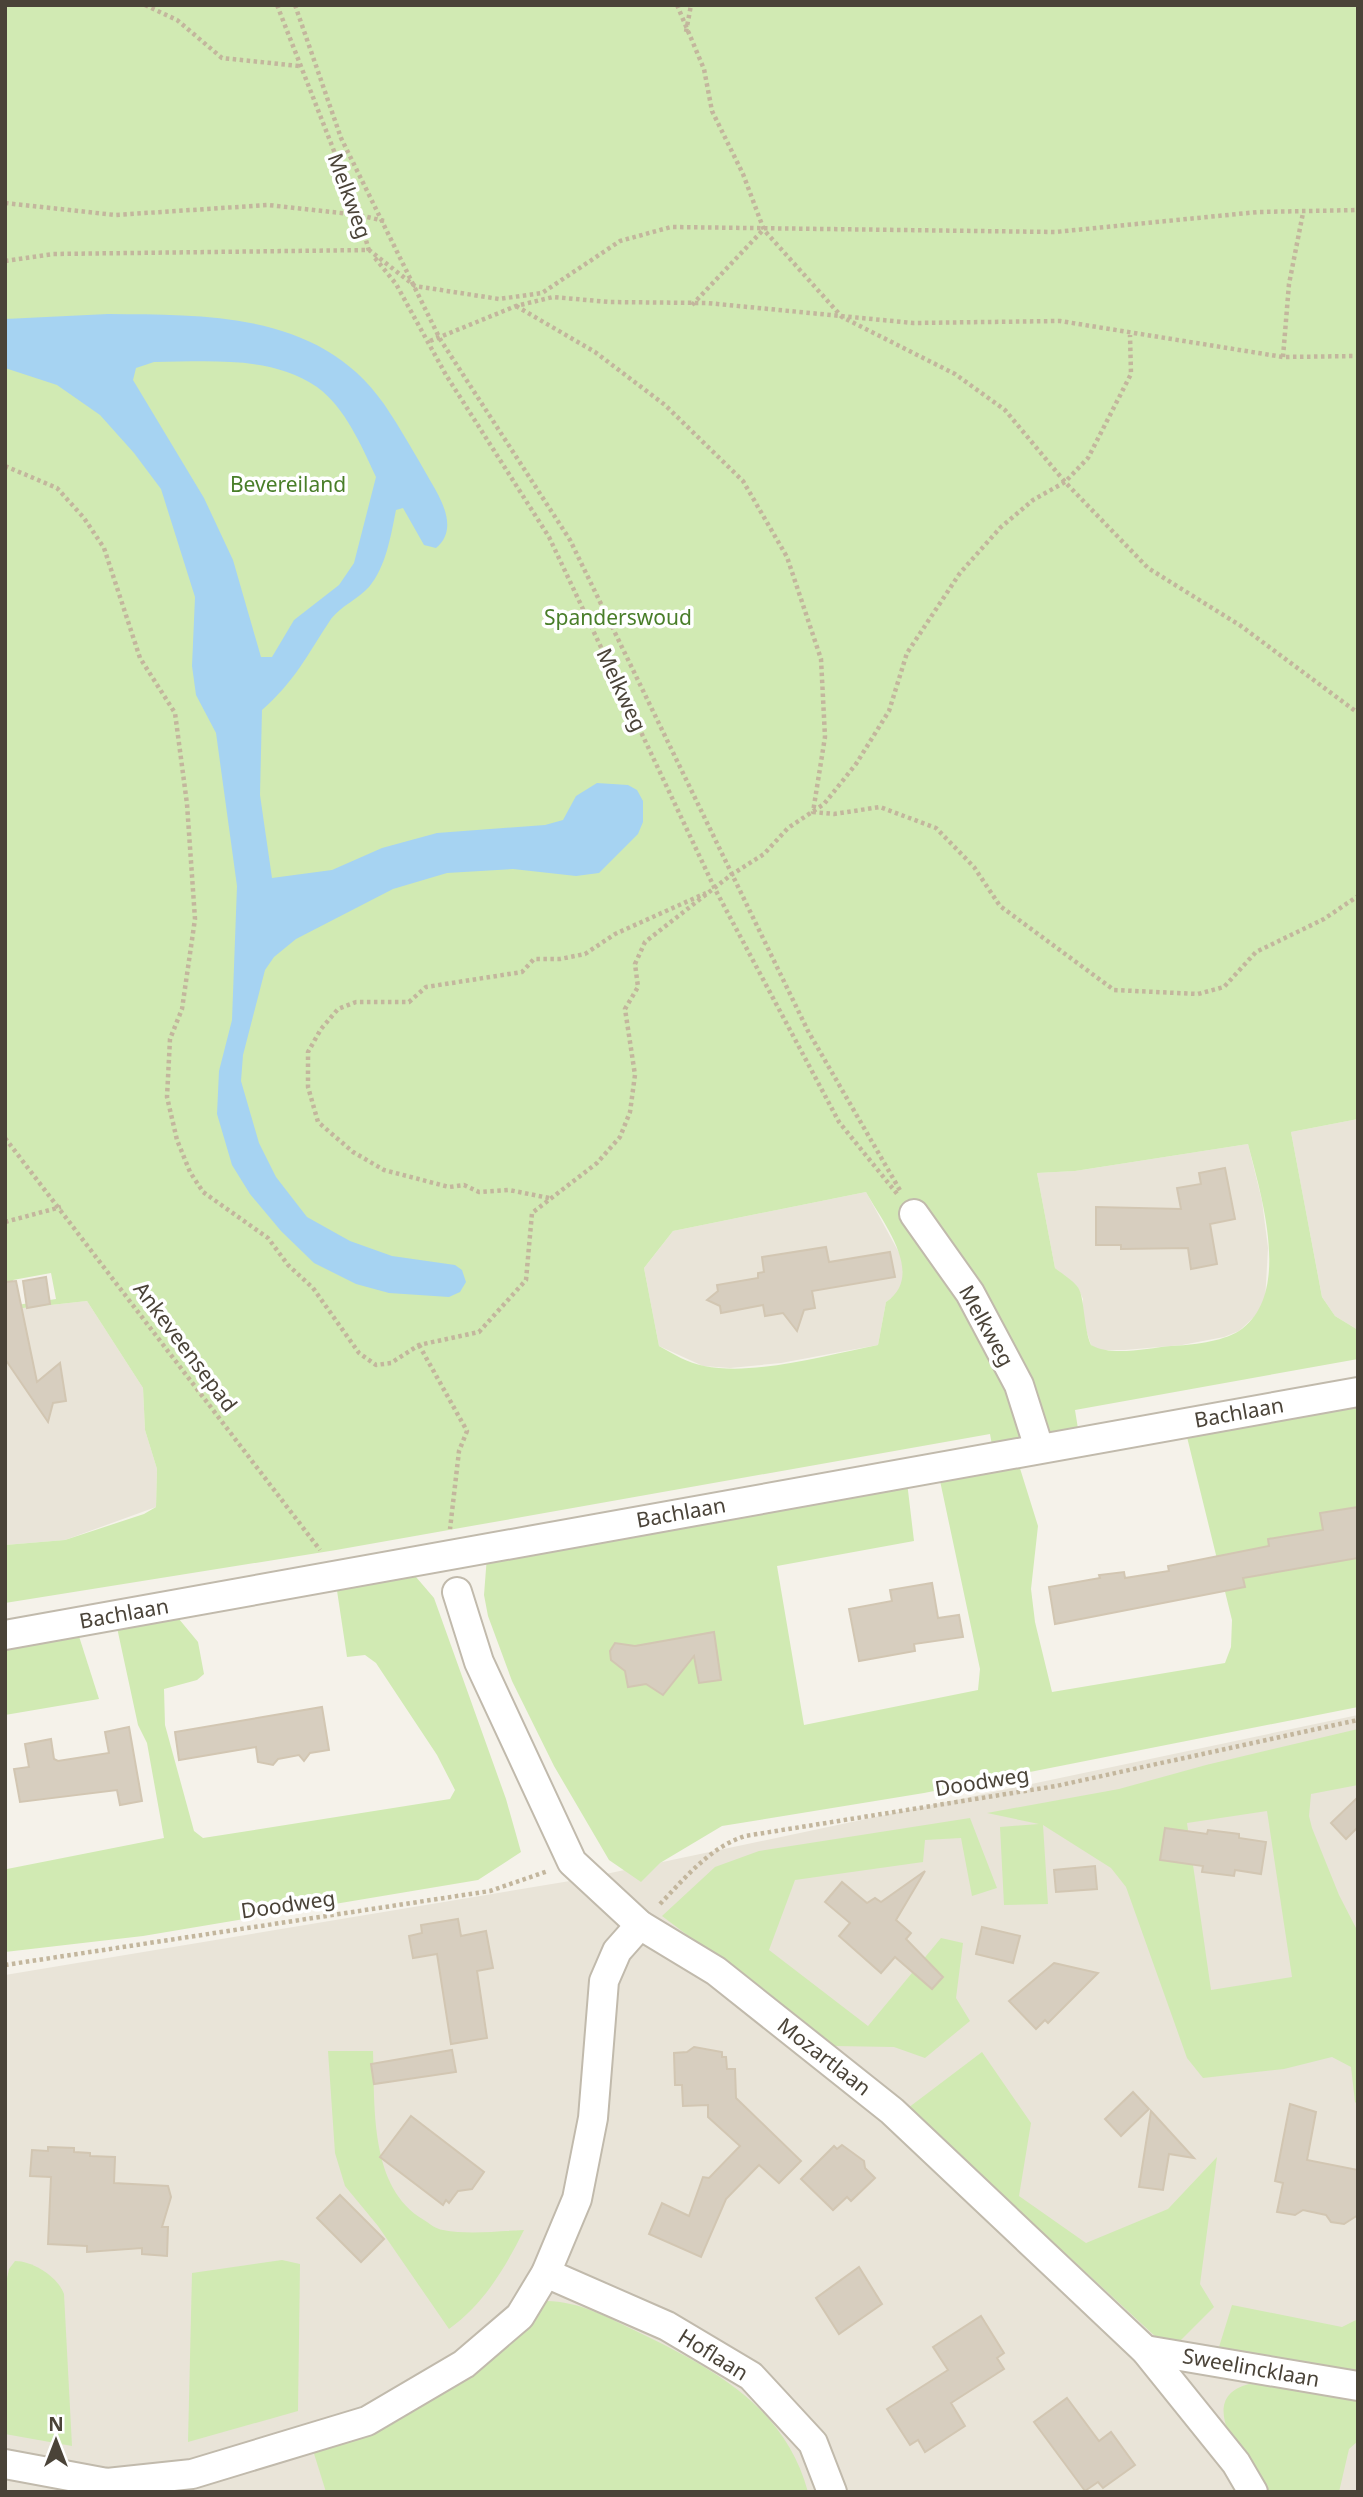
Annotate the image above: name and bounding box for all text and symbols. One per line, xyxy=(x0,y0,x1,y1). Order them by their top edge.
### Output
street label: Melkweg xyxy=(322,149,378,242)
park label: Bevereiland xyxy=(230,470,346,498)
park label: Spanderswoud xyxy=(544,603,692,631)
street label: Melkweg xyxy=(590,643,653,736)
street label: Ankeveensepad xyxy=(128,1276,244,1417)
street label: Melkweg xyxy=(953,1280,1021,1371)
street label: Bachlaan xyxy=(1192,1390,1286,1434)
street label: Bachlaan xyxy=(634,1490,728,1534)
street label: Bachlaan xyxy=(77,1591,171,1635)
street label: Doodweg xyxy=(933,1760,1031,1802)
street label: Doodweg xyxy=(239,1884,337,1924)
street label: Mozartlaan xyxy=(772,2011,877,2102)
street label: Hoflaan xyxy=(673,2322,754,2387)
street label: Sweelincklaan xyxy=(1180,2341,1322,2393)
north arrow xyxy=(21,2406,91,2476)
text: N xyxy=(48,2411,64,2437)

